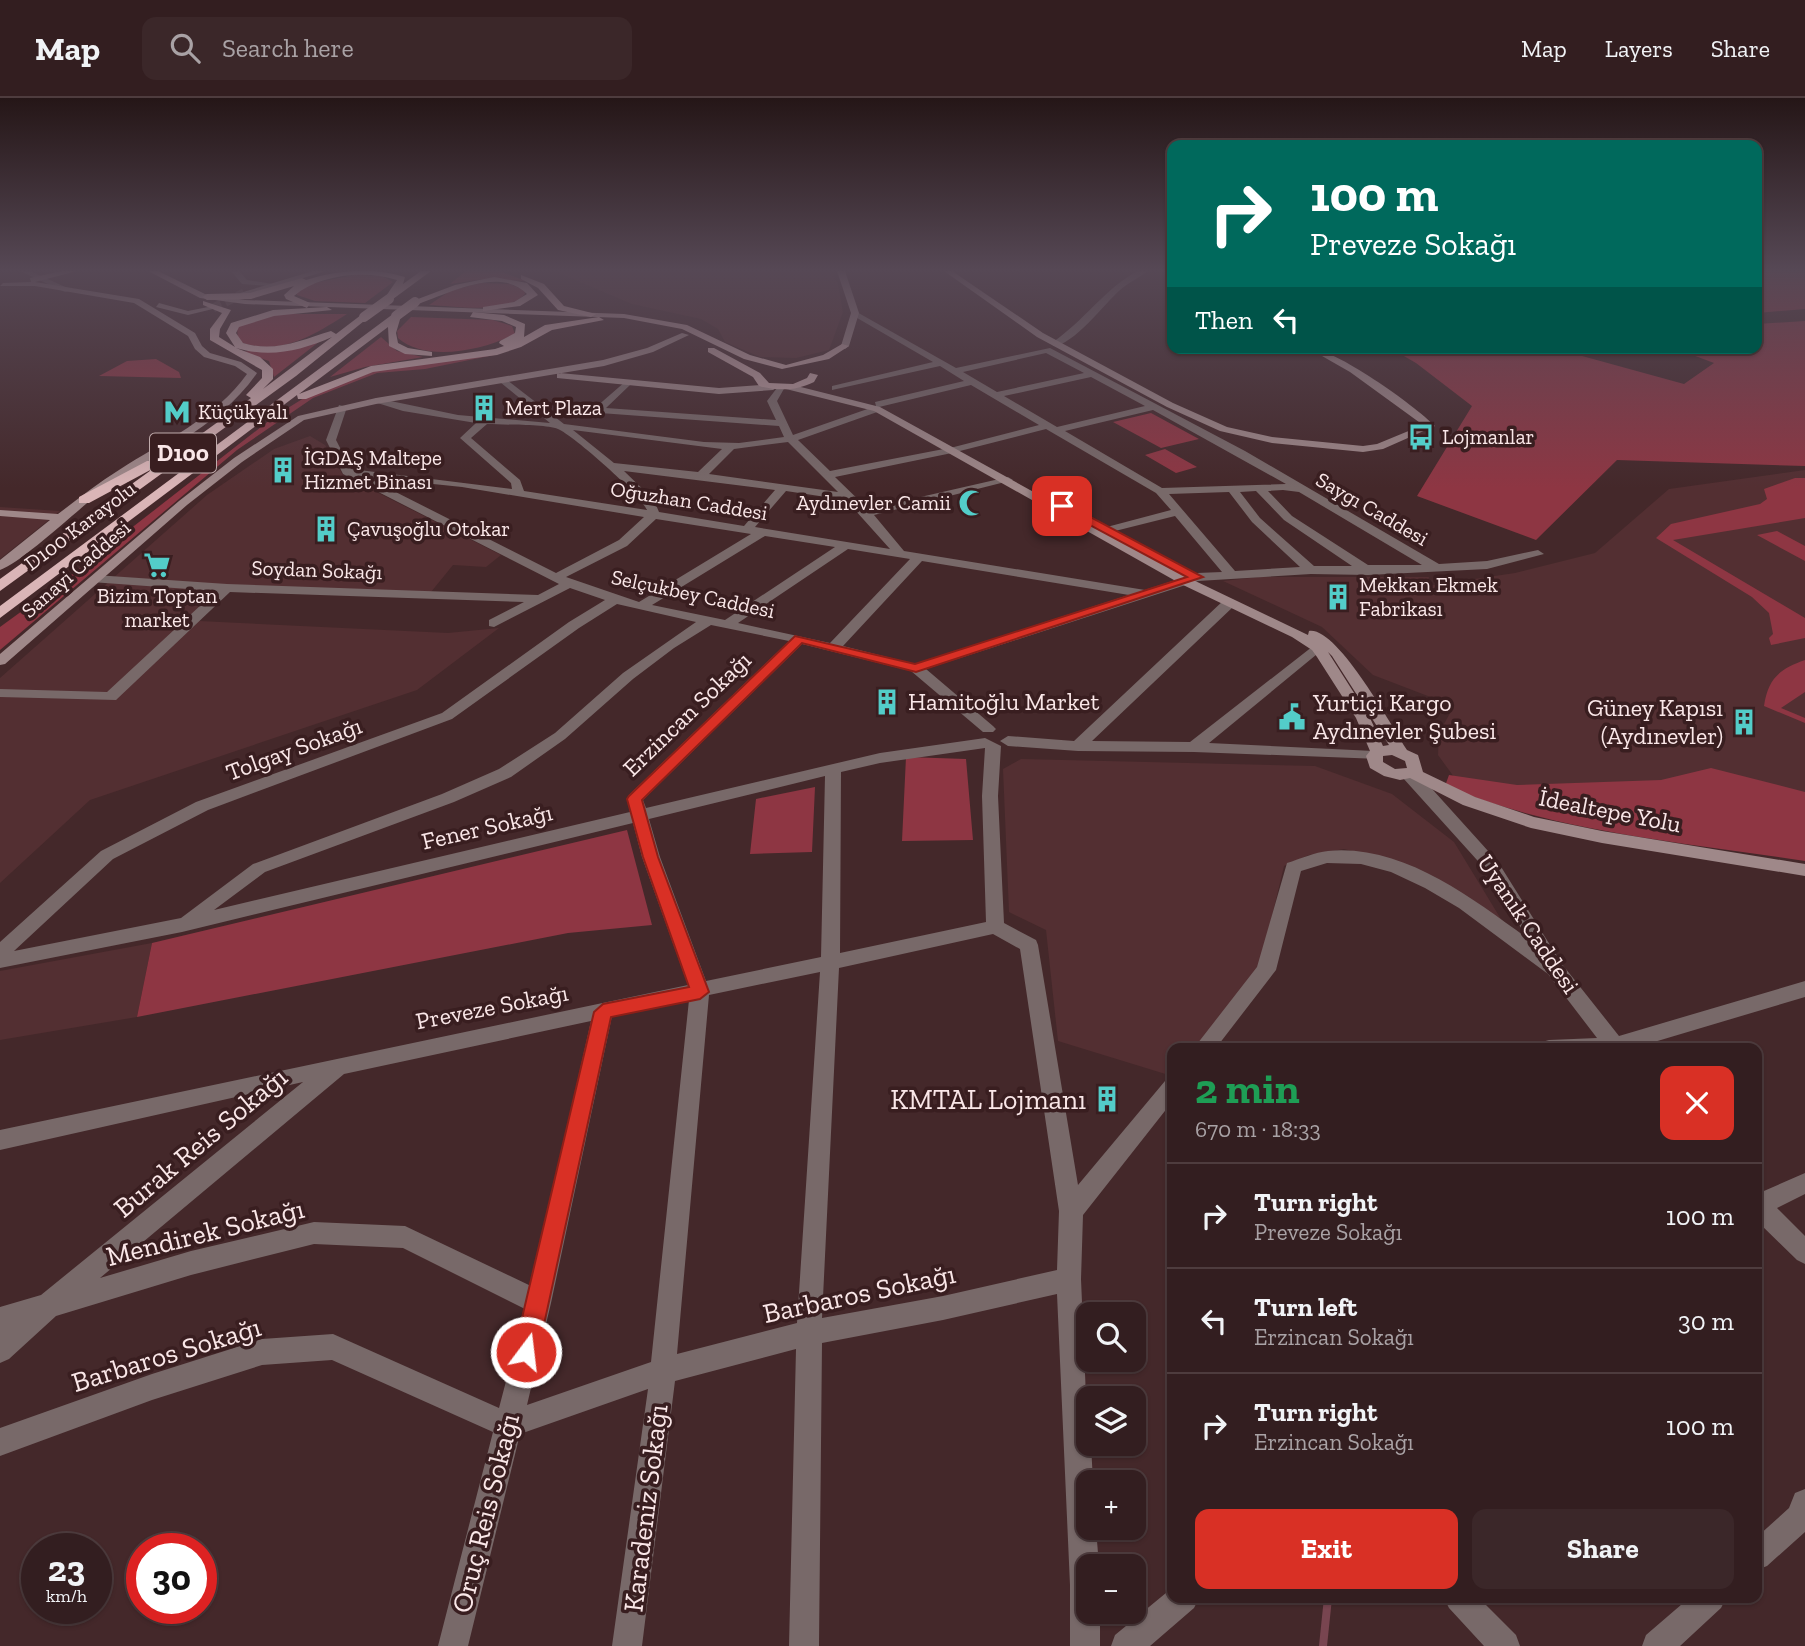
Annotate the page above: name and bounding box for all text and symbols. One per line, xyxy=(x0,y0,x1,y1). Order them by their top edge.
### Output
search box xyxy=(142,17,632,80)
text: Map xyxy=(35,29,100,68)
icon: search xyxy=(166,29,204,67)
text: Search here xyxy=(222,32,354,64)
text: Map xyxy=(1521,34,1567,63)
text: Layers xyxy=(1605,34,1673,63)
text: Share xyxy=(1711,34,1770,63)
text: 100 m xyxy=(1310,165,1438,224)
icon: right xyxy=(1195,168,1286,259)
text: Preveze Sokağı xyxy=(1310,225,1516,263)
icon: left xyxy=(1267,301,1305,339)
text: Then xyxy=(1195,304,1253,336)
building icon: Mert Plaza xyxy=(469,393,499,423)
place label: Mert Plaza xyxy=(505,395,602,420)
metro station icon: Küçükyalı xyxy=(162,397,192,427)
place label: Küçükyalı xyxy=(198,399,288,424)
bus stop icon: Lojmanlar xyxy=(1406,422,1436,452)
place label: Lojmanlar xyxy=(1442,424,1534,450)
road number: D100 xyxy=(150,434,216,472)
place label: İGDAŞ Maltepe Hizmet Binası xyxy=(304,445,442,494)
building icon: İGDAŞ Maltepe Hizmet Binası xyxy=(268,455,298,485)
street label: Saygı Caddesi xyxy=(1312,466,1433,551)
street label: D100 Karayolu xyxy=(19,476,140,575)
street label: Oğuzhan Caddesi xyxy=(609,476,770,525)
pin xyxy=(1032,476,1092,536)
icon: arrive xyxy=(1043,487,1081,525)
mosque icon: Aydınevler Camii xyxy=(957,488,987,518)
place label: Aydınevler Camii xyxy=(796,490,951,515)
street label: Sanayi Caddesi xyxy=(16,514,135,623)
building icon: Çavuşoğlu Otokar xyxy=(311,514,341,544)
place label: Çavuşoğlu Otokar xyxy=(347,516,510,541)
supermarket icon: Bizim Toptan market xyxy=(142,550,172,580)
street label: Soydan Sokağı xyxy=(251,555,383,584)
street label: Selçukbey Caddesi xyxy=(609,564,777,623)
place label: Mekkan Ekmek Fabrikası xyxy=(1359,572,1498,621)
building icon: Mekkan Ekmek Fabrikası xyxy=(1323,582,1353,612)
place label: Bizim Toptan market xyxy=(97,583,217,632)
street label: Erzincan Sokağı xyxy=(617,645,757,782)
building icon: Hamitoğlu Market xyxy=(872,687,902,717)
place label: Hamitoğlu Market xyxy=(908,687,1099,716)
place label: Yurtiçi Kargo Aydınevler Şubesi xyxy=(1312,688,1496,745)
place label: Güney Kapısı (Aydınevler) xyxy=(1587,693,1723,750)
public building icon: Yurtiçi Kargo Aydınevler Şubesi xyxy=(1277,702,1307,732)
building icon: Güney Kapısı (Aydınevler) xyxy=(1729,707,1759,737)
street label: Tolgay Sokağı xyxy=(222,710,366,787)
street label: İdealtepe Yolu xyxy=(1537,783,1684,839)
street label: Fener Sokağı xyxy=(419,797,555,856)
street label: Uyanık Caddesi xyxy=(1471,849,1586,999)
street label: Preveze Sokağı xyxy=(413,977,571,1036)
street label: Burak Reis Sokağı xyxy=(107,1060,294,1224)
text: 2 min xyxy=(1195,1063,1300,1114)
button: close xyxy=(1660,1066,1734,1140)
place label: KMTAL Lojmanı xyxy=(890,1083,1086,1116)
building icon: KMTAL Lojmanı xyxy=(1092,1084,1122,1114)
text: 670 m · 18:33 xyxy=(1195,1115,1321,1143)
text: Turn right xyxy=(1254,1186,1377,1218)
street label: Mendirek Sokağı xyxy=(103,1192,308,1273)
icon: right xyxy=(1195,1197,1233,1235)
text: 100 m xyxy=(1666,1200,1734,1232)
text: Preveze Sokağı xyxy=(1254,1218,1402,1246)
street label: Barbaros Sokağı xyxy=(760,1257,959,1330)
text: Turn left xyxy=(1254,1291,1357,1323)
map controls xyxy=(1076,1302,1146,1624)
button: search xyxy=(1076,1302,1146,1372)
icon: left xyxy=(1195,1302,1233,1340)
text: 30 m xyxy=(1678,1305,1734,1337)
street label: Barbaros Sokağı xyxy=(68,1310,265,1399)
position arrow xyxy=(489,1315,563,1389)
text: Erzincan Sokağı xyxy=(1254,1323,1414,1351)
button: layers xyxy=(1076,1386,1146,1456)
text: Turn right xyxy=(1254,1396,1377,1428)
street label: Karadeniz Sokağı xyxy=(616,1402,675,1614)
icon: right xyxy=(1195,1407,1233,1445)
street label: Oruç Reis Sokağı xyxy=(445,1410,526,1616)
text: 100 m xyxy=(1666,1410,1734,1442)
text: Erzincan Sokağı xyxy=(1254,1428,1414,1456)
button: + xyxy=(1076,1470,1146,1540)
button: Exit xyxy=(1195,1509,1458,1589)
button: Share xyxy=(1472,1509,1734,1589)
speed limit sign: 30 xyxy=(126,1533,217,1624)
text: 23 xyxy=(48,1548,85,1590)
button: − xyxy=(1076,1554,1146,1624)
text: km/h xyxy=(46,1585,87,1607)

